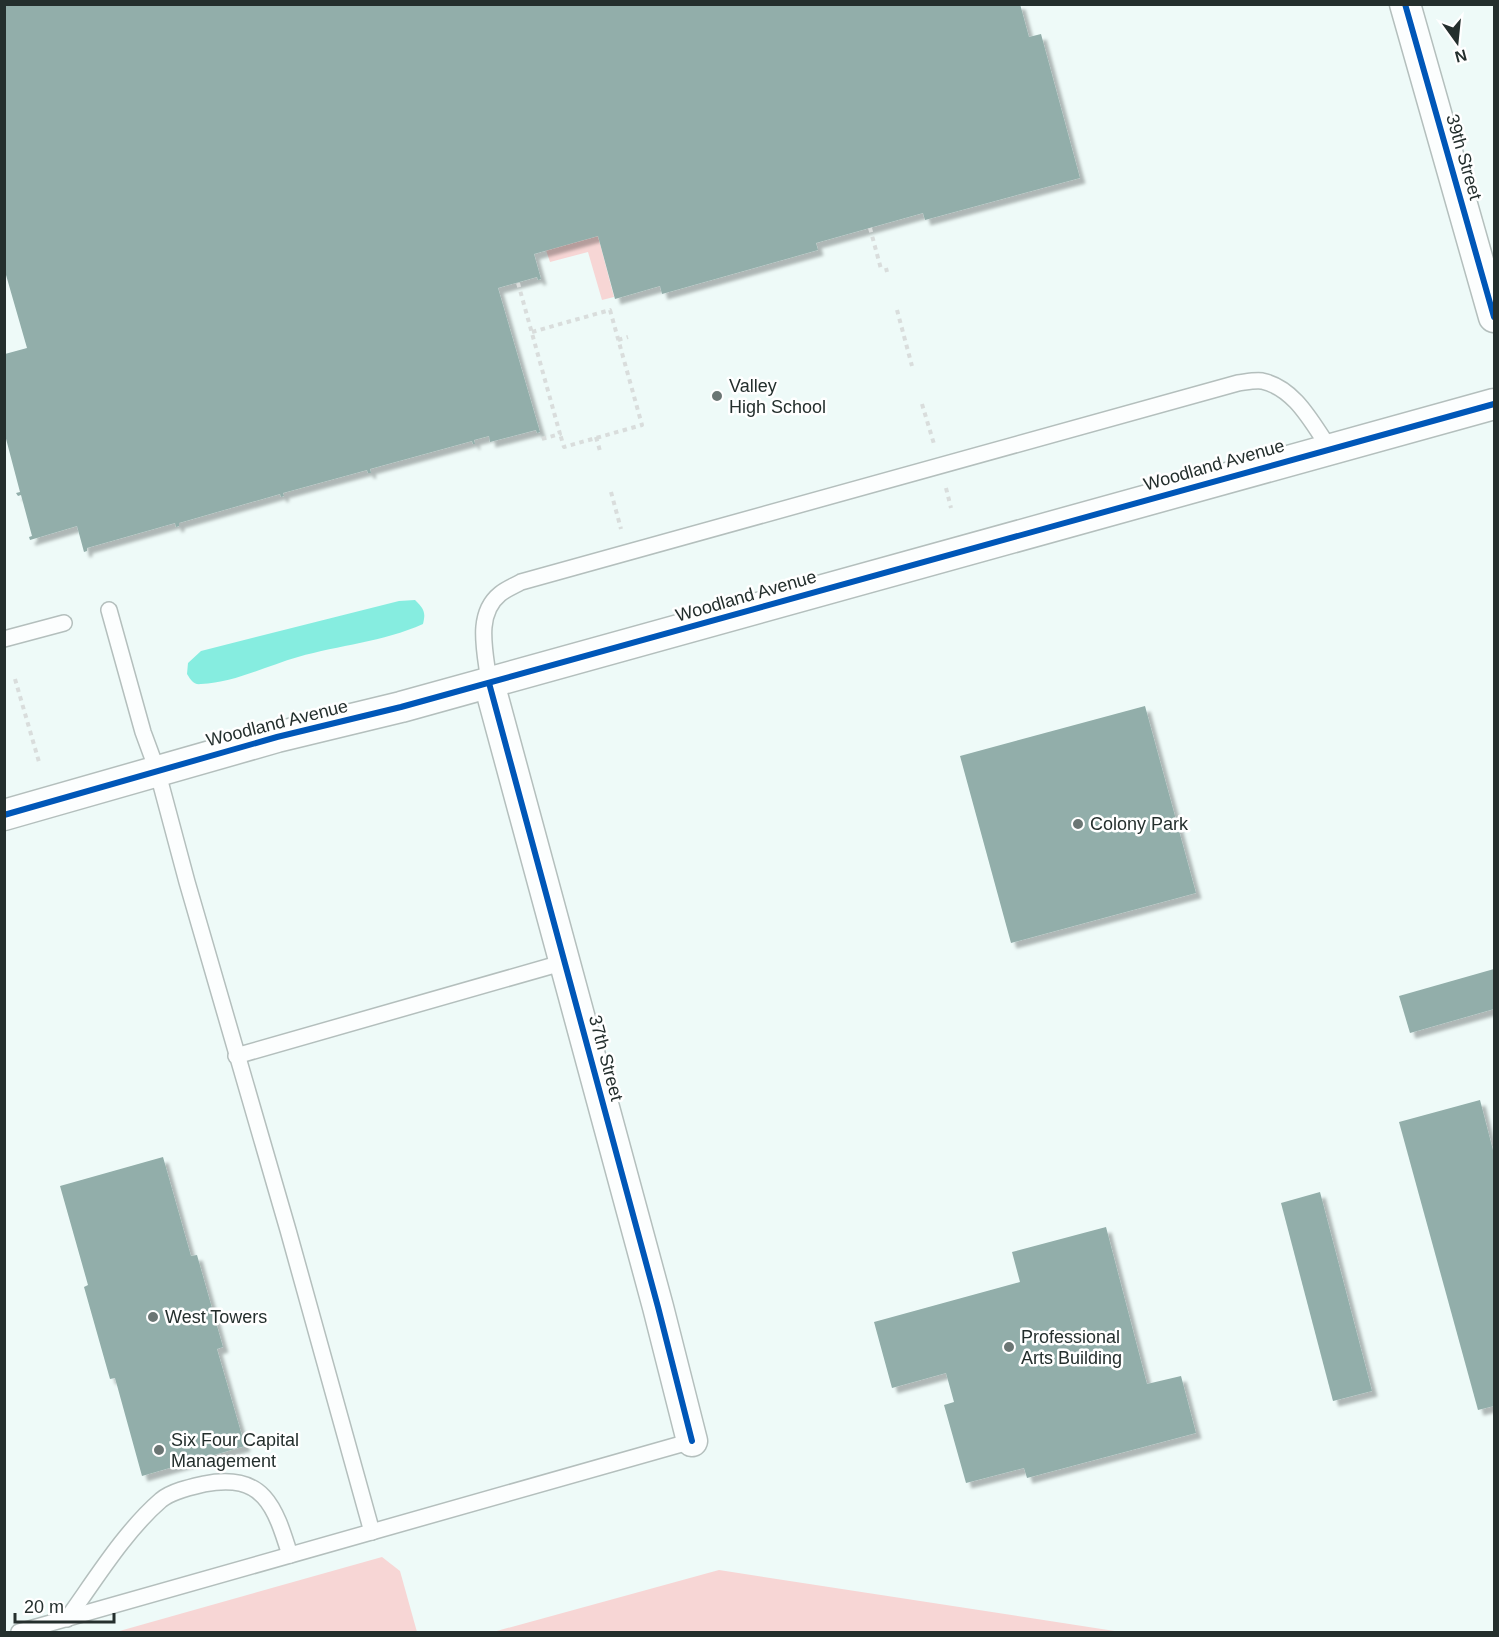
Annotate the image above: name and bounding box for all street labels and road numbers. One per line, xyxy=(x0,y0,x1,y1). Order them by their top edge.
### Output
street label: 39th Street xyxy=(1442,112,1486,202)
street label: Woodland Avenue xyxy=(1141,435,1287,495)
street label: Woodland Avenue xyxy=(673,566,819,626)
street label: Woodland Avenue xyxy=(204,696,350,750)
street label: 37th Street xyxy=(585,1013,627,1103)

